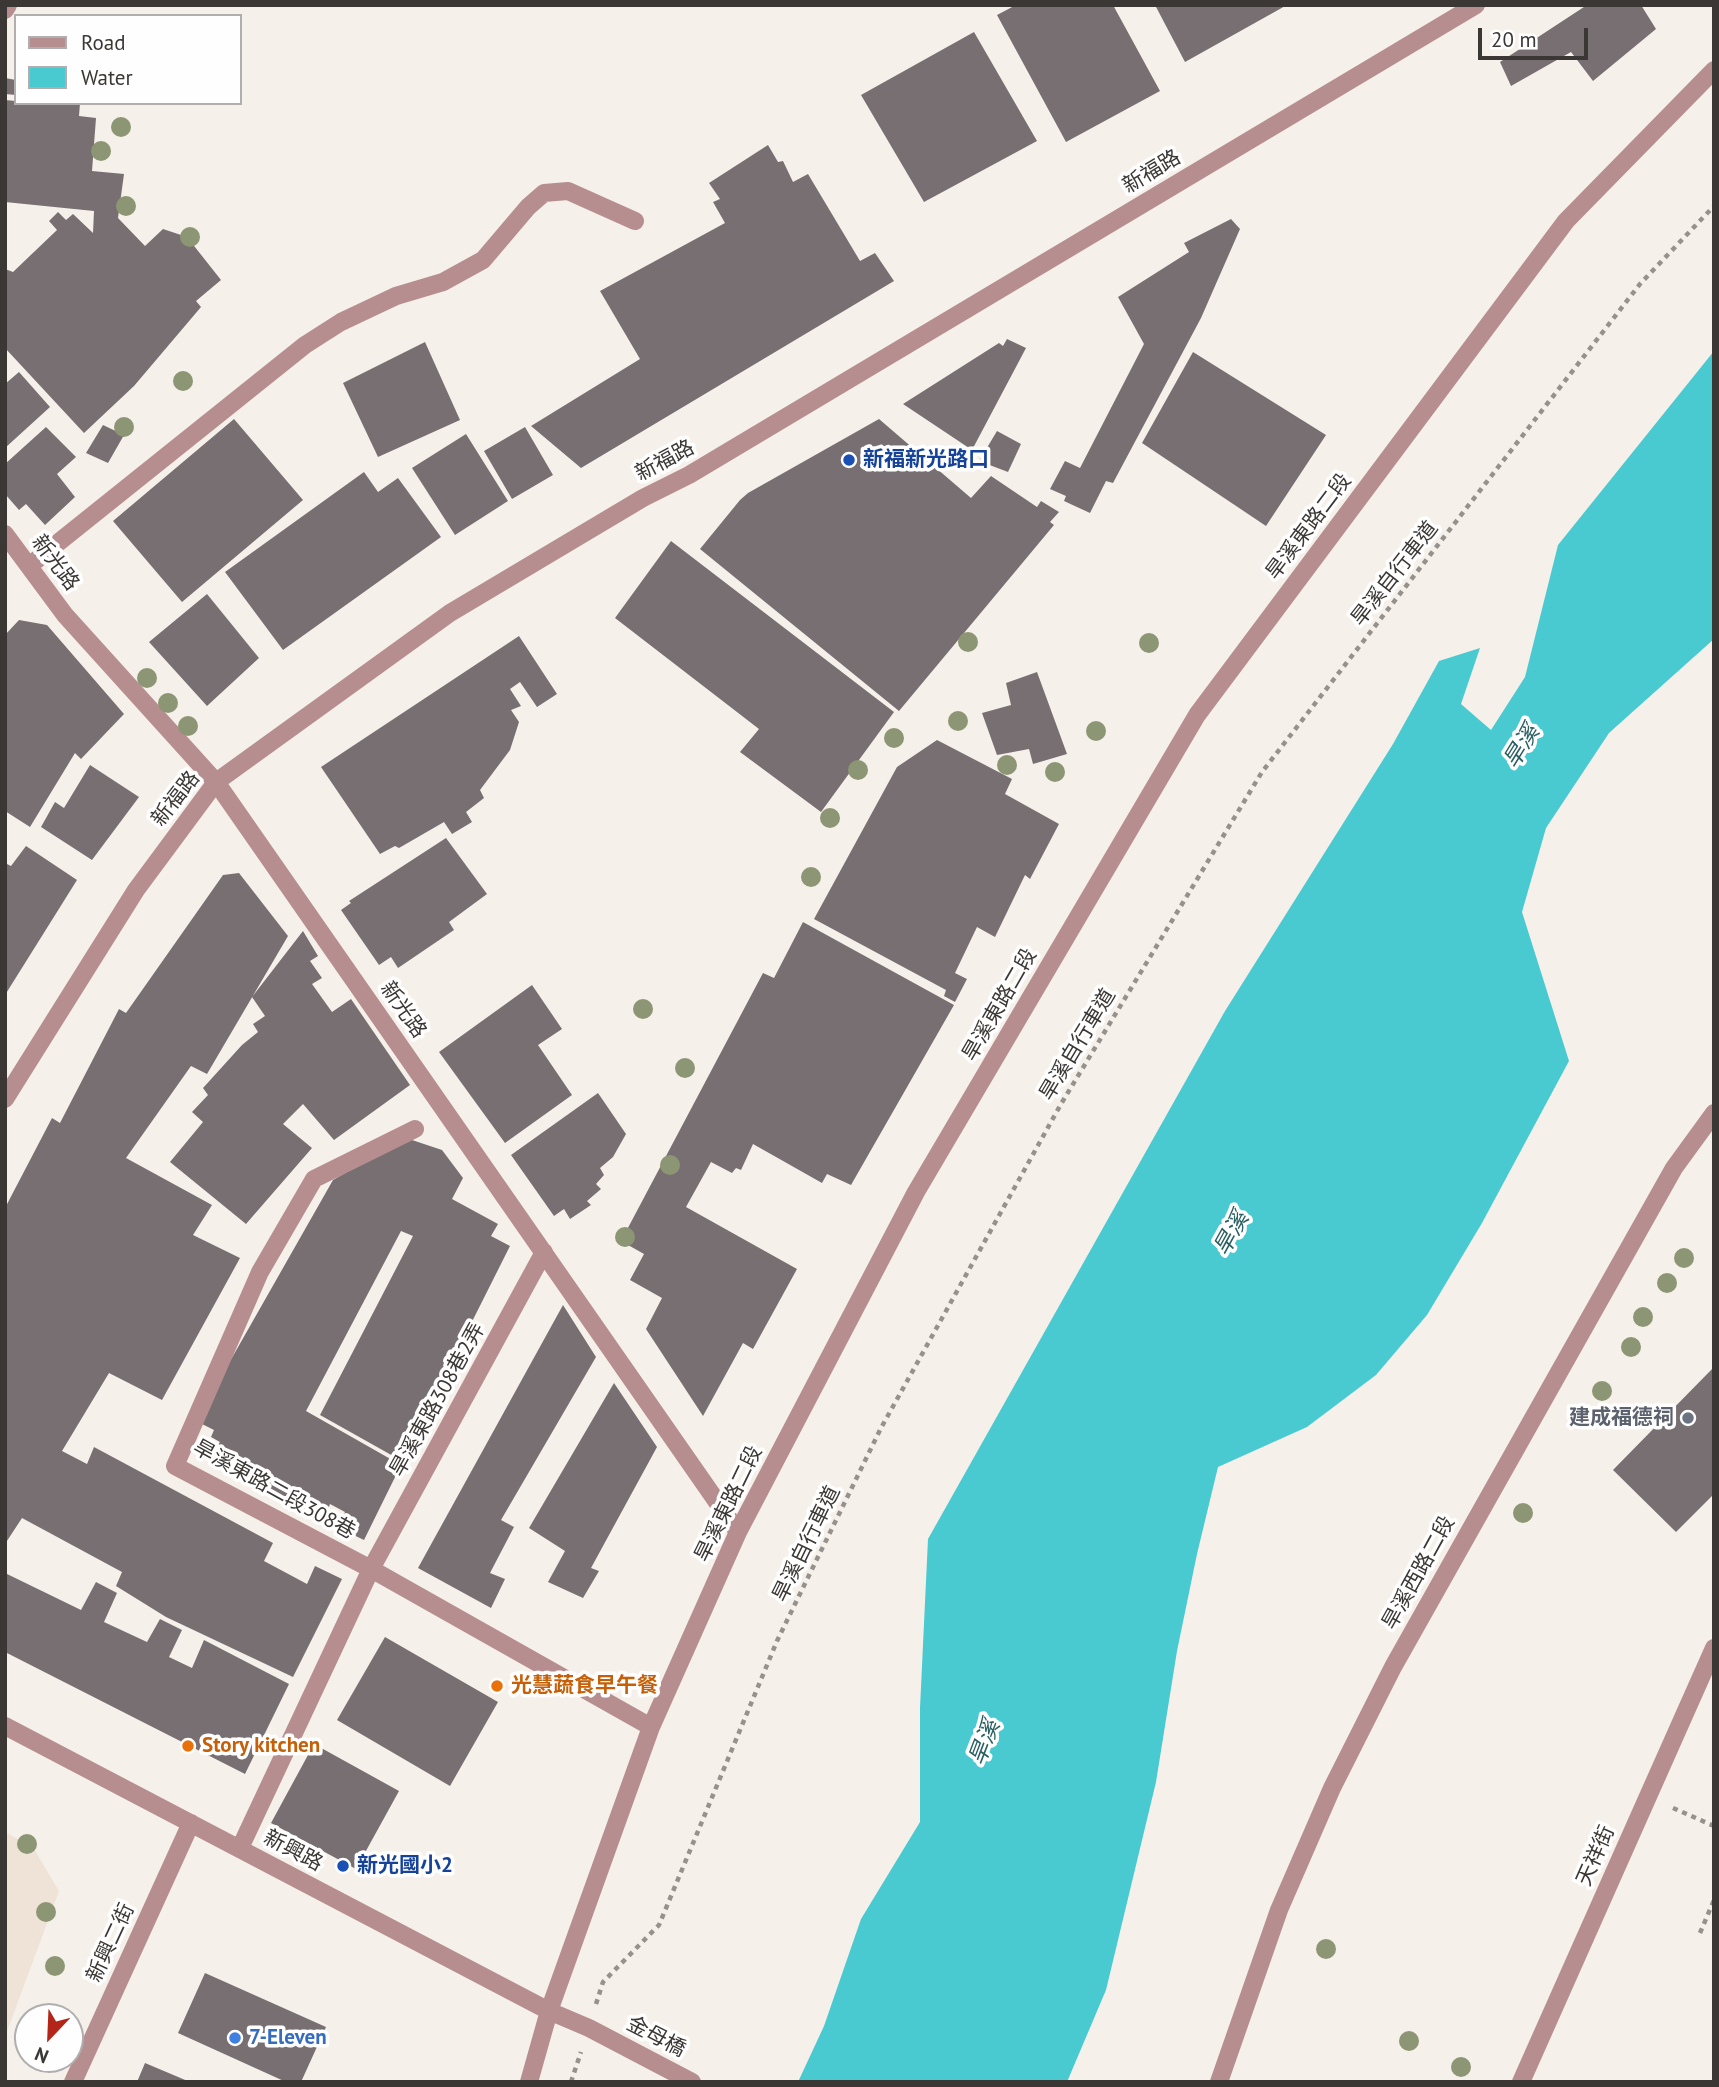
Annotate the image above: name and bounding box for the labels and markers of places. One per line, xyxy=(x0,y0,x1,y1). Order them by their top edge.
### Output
place label: 新福新光路口 xyxy=(863,447,989,473)
marker: 新福新光路口 xyxy=(841,452,857,468)
place label: 建成福德祠 xyxy=(1569,1405,1674,1431)
marker: 建成福德祠 xyxy=(1680,1410,1696,1426)
place label: 光慧蔬食早午餐 xyxy=(511,1673,658,1699)
marker: 光慧蔬食早午餐 xyxy=(489,1678,505,1694)
place label: Story kitchen xyxy=(202,1733,320,1759)
marker: Story kitchen xyxy=(180,1738,196,1754)
place label: 新光國小2 xyxy=(357,1853,453,1879)
marker: 新光國小2 xyxy=(335,1858,351,1874)
place label: 7-Eleven xyxy=(249,2025,327,2051)
marker: 7-Eleven xyxy=(227,2030,243,2046)

